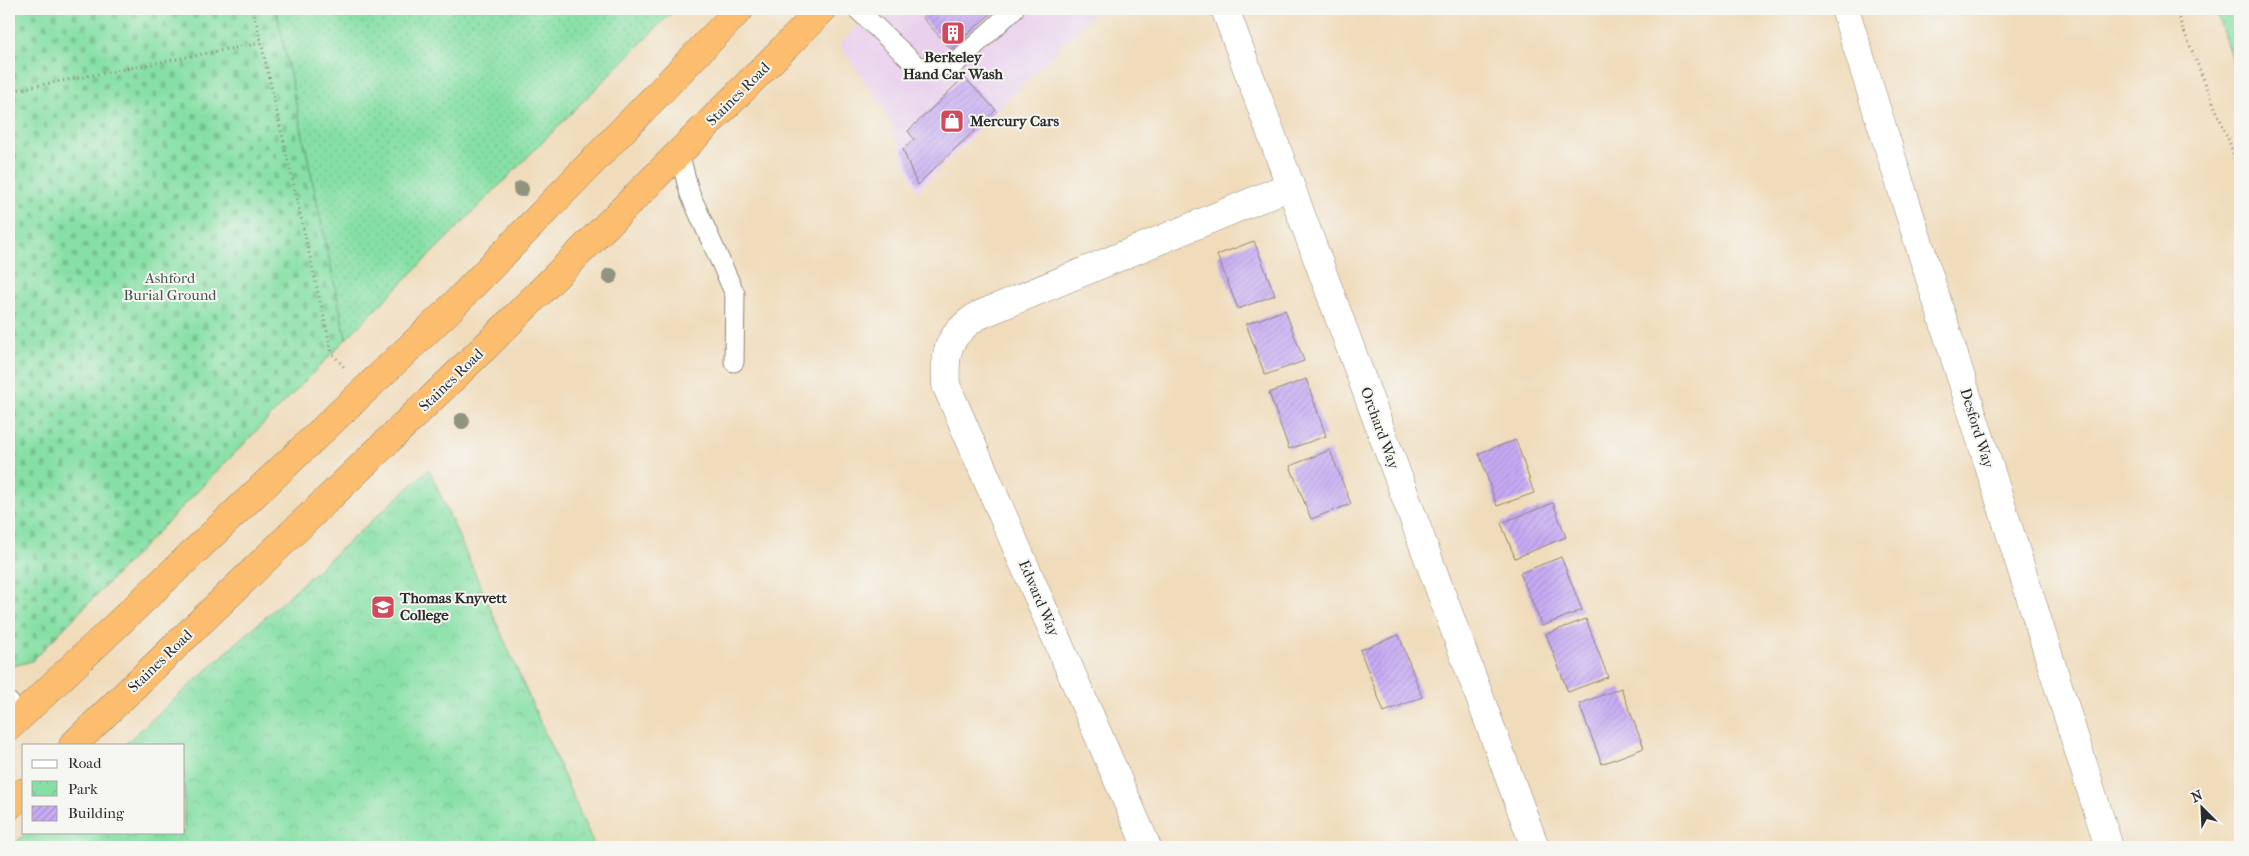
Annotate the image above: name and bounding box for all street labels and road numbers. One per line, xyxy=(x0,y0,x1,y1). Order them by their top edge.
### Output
street label: Staines Road xyxy=(702,58,774,130)
street label: Staines Road xyxy=(415,344,488,415)
street label: Orchard Way xyxy=(1357,384,1404,472)
street label: Desford Way xyxy=(1956,386,1998,471)
street label: Edward Way xyxy=(1015,557,1064,640)
street label: Staines Road xyxy=(124,625,197,696)

